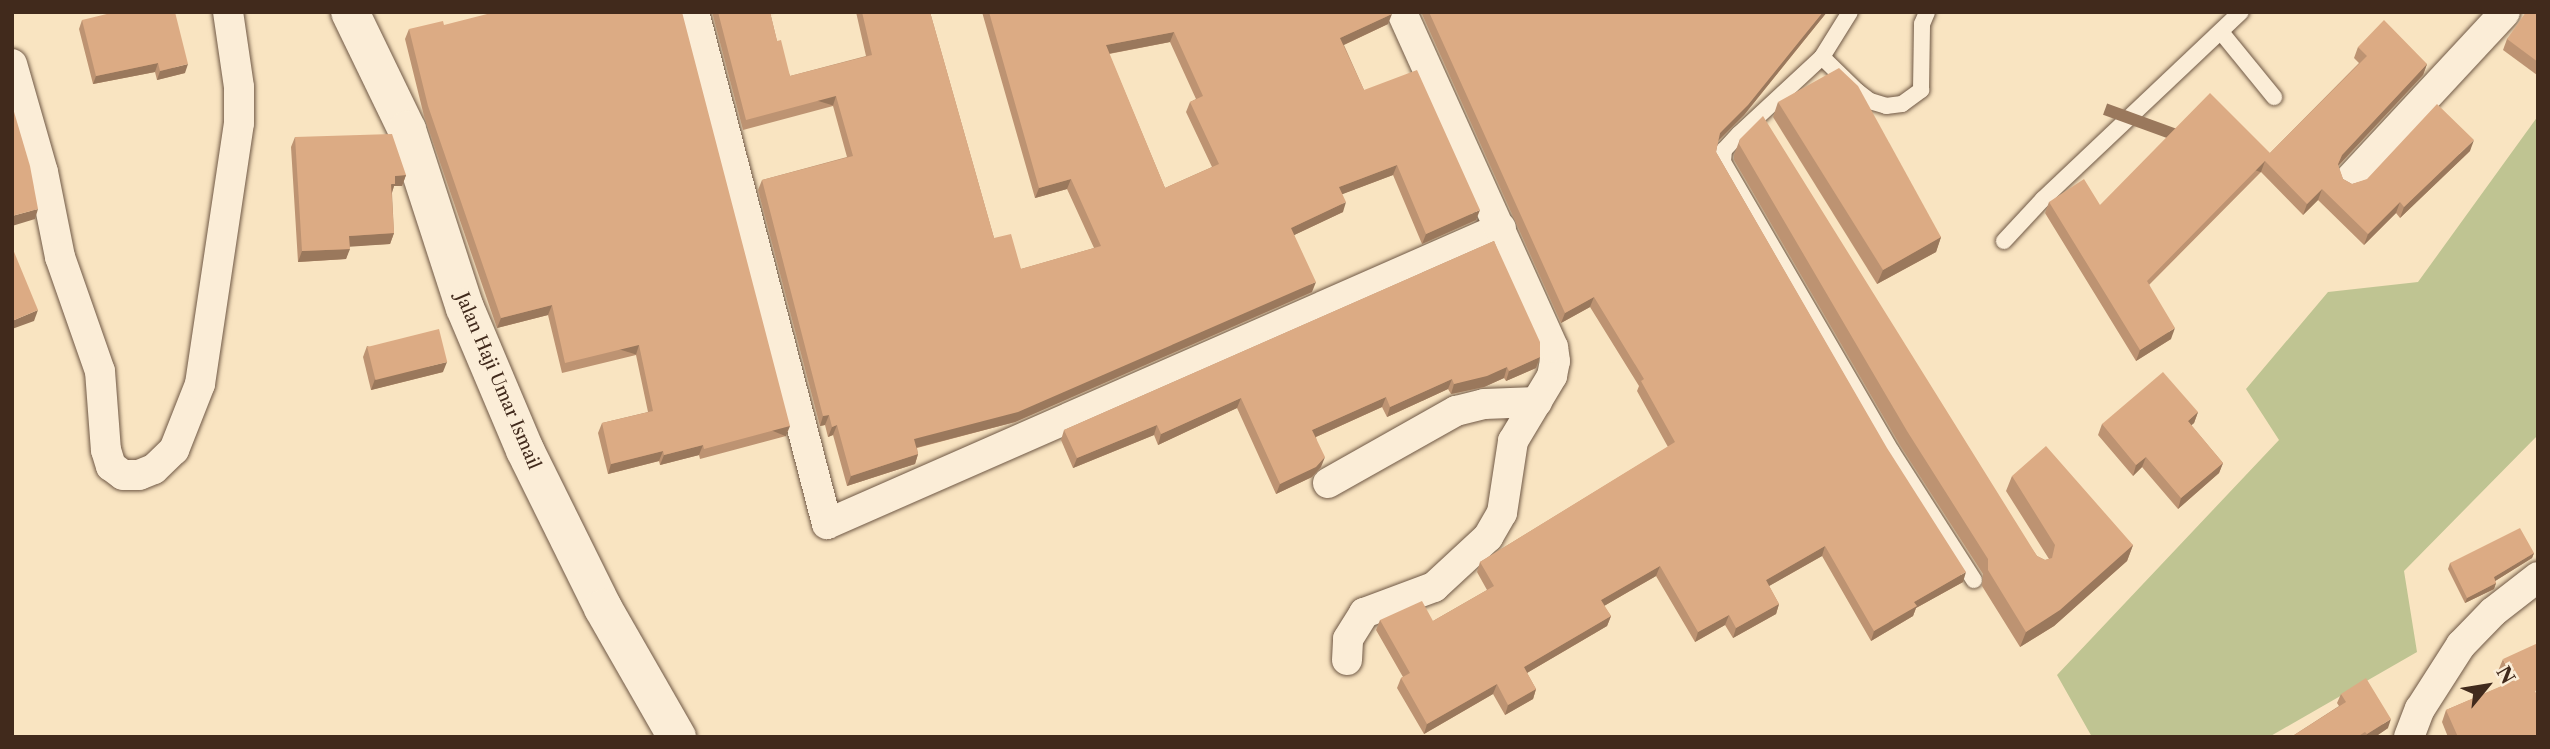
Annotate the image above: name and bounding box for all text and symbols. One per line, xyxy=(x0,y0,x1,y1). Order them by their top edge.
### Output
street label: Jalan Haji Umar Ismail xyxy=(451,289,545,473)
north arrow xyxy=(2452,651,2522,721)
text: N xyxy=(2492,662,2520,688)

